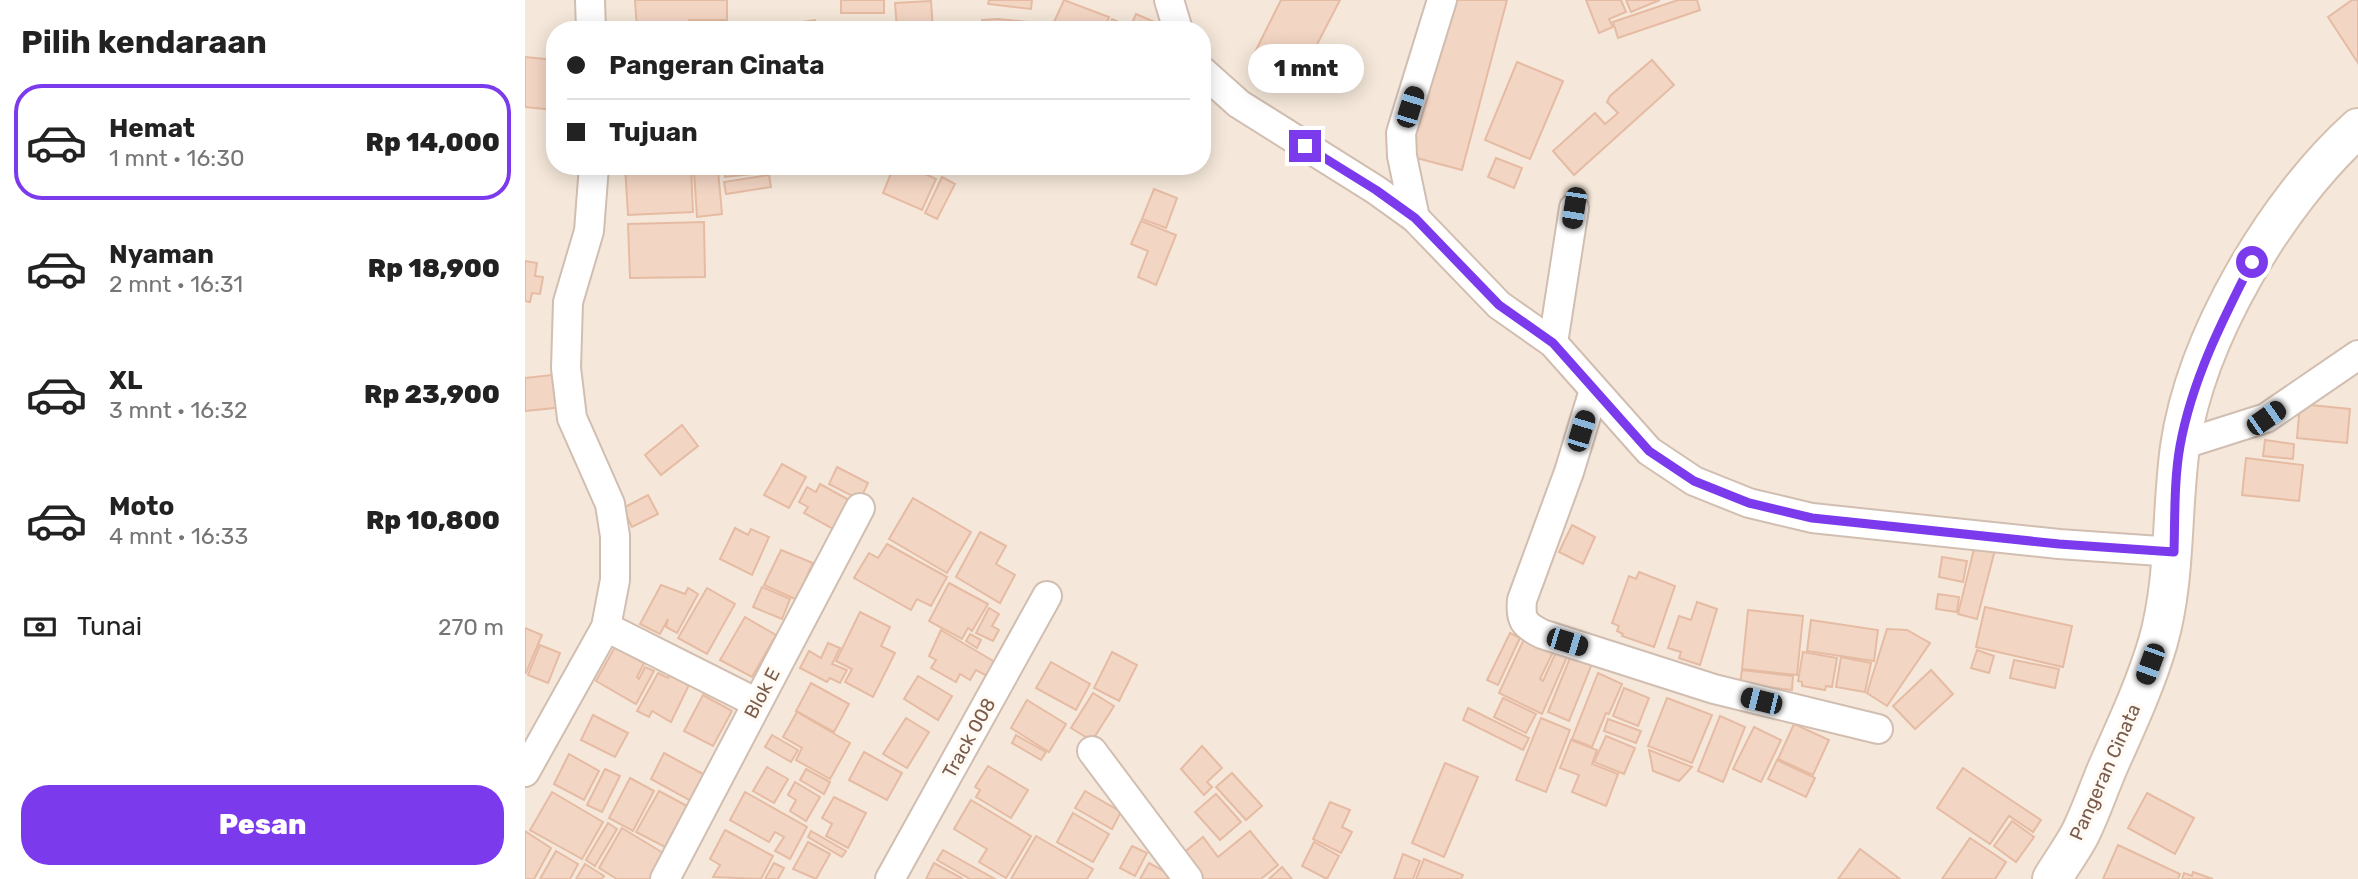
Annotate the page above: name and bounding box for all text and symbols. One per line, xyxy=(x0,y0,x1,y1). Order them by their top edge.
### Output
text: Pilih kendaraan xyxy=(21,23,267,61)
callout: 1 mnt xyxy=(1247,44,1363,94)
text: Pangeran Cinata xyxy=(609,50,825,81)
text: 1 mnt xyxy=(1274,54,1338,82)
car xyxy=(1394,84,1427,130)
icon: car xyxy=(25,111,88,174)
text: Hemat xyxy=(109,113,195,144)
text: Tujuan xyxy=(609,117,698,148)
text: Rp 14,000 xyxy=(366,127,500,158)
route end xyxy=(1289,130,1321,162)
text: 1 mnt · 16:30 xyxy=(109,144,245,172)
car xyxy=(1561,186,1588,230)
icon: car xyxy=(25,237,88,300)
text: Nyaman xyxy=(109,239,214,270)
route start xyxy=(2236,246,2268,278)
text: Rp 18,900 xyxy=(368,253,500,284)
text: 2 mnt · 16:31 xyxy=(109,270,243,298)
icon: car xyxy=(25,363,88,426)
text: XL xyxy=(109,365,142,396)
text: Rp 23,900 xyxy=(364,379,500,410)
text: 3 mnt · 16:32 xyxy=(109,396,247,424)
car xyxy=(2243,397,2290,439)
car xyxy=(1565,408,1598,454)
icon: car xyxy=(25,489,88,552)
text: Moto xyxy=(109,491,174,522)
text: Rp 10,800 xyxy=(366,505,500,536)
text: 4 mnt · 16:33 xyxy=(109,522,248,550)
icon: cash xyxy=(21,608,59,646)
text: Tunai xyxy=(77,611,142,642)
text: 270 m xyxy=(438,613,504,641)
car xyxy=(1544,626,1591,658)
car xyxy=(2133,641,2168,687)
street label: Blok E xyxy=(739,664,785,722)
car xyxy=(1739,686,1784,716)
street label: Track 008 xyxy=(938,694,1000,782)
street label: Pangeran Cinata xyxy=(2065,700,2145,844)
button: Pesan xyxy=(21,785,504,865)

